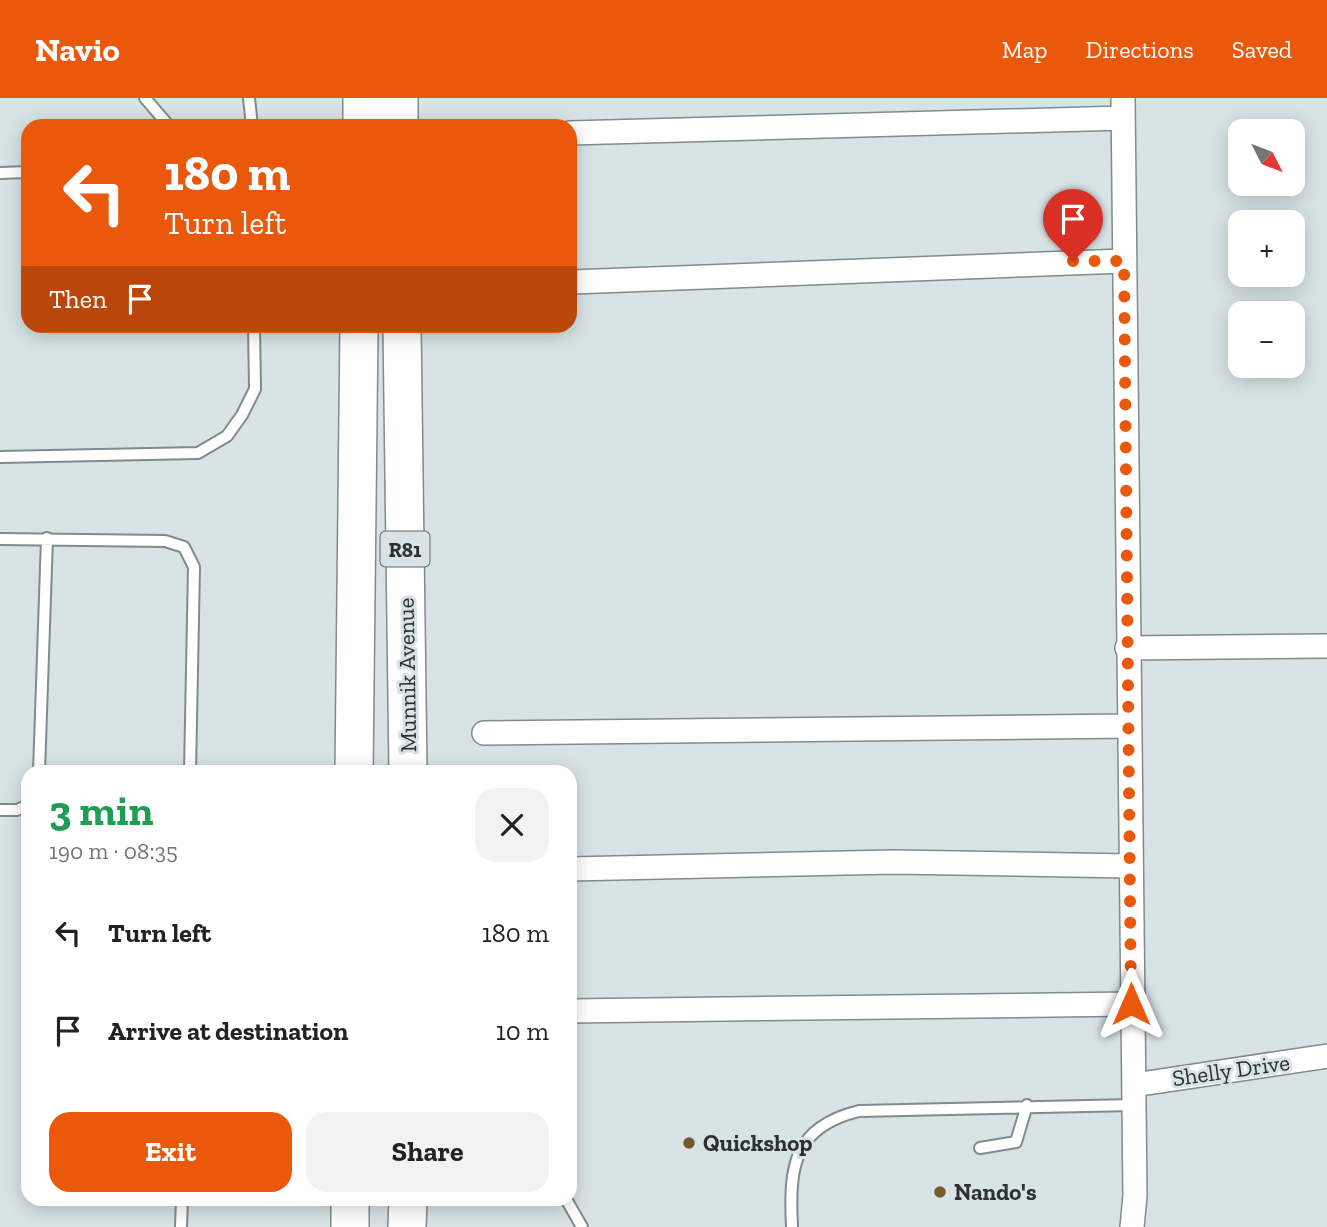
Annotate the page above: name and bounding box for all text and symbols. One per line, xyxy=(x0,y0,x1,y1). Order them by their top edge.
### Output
text: Navio xyxy=(35,30,120,69)
text: Map xyxy=(1002,35,1048,64)
text: Directions xyxy=(1086,35,1194,64)
text: Saved xyxy=(1232,35,1292,64)
north arrow xyxy=(1228,119,1306,196)
map controls xyxy=(1228,119,1305,378)
text: 180 m xyxy=(164,144,291,203)
icon: left xyxy=(49,147,140,238)
pin xyxy=(1043,189,1103,261)
icon: arrive xyxy=(1054,200,1092,238)
text: Turn left xyxy=(164,204,286,242)
button: + xyxy=(1228,210,1305,287)
icon: arrive xyxy=(121,280,159,318)
text: Then xyxy=(49,283,107,315)
button: − xyxy=(1228,301,1305,378)
road number: R81 xyxy=(380,532,430,566)
street label: Munnik Avenue xyxy=(392,597,422,753)
text: 3 min xyxy=(49,785,154,836)
button: close xyxy=(475,788,549,862)
text: 190 m · 08:35 xyxy=(49,837,178,865)
icon: left xyxy=(49,914,87,952)
text: Turn left xyxy=(108,917,211,949)
text: 180 m xyxy=(482,917,549,949)
position arrow xyxy=(1094,967,1168,1041)
icon: arrive xyxy=(49,1012,87,1050)
text: Arrive at destination xyxy=(108,1015,348,1047)
text: 10 m xyxy=(496,1015,549,1047)
street label: Shelly Drive xyxy=(1170,1048,1292,1092)
button: Exit xyxy=(49,1112,292,1192)
button: Share xyxy=(306,1112,549,1192)
place label: Quickshop xyxy=(703,1129,812,1157)
marker: Quickshop xyxy=(681,1135,697,1151)
place label: Nando's xyxy=(954,1178,1036,1206)
marker: Nando's xyxy=(932,1184,948,1200)

